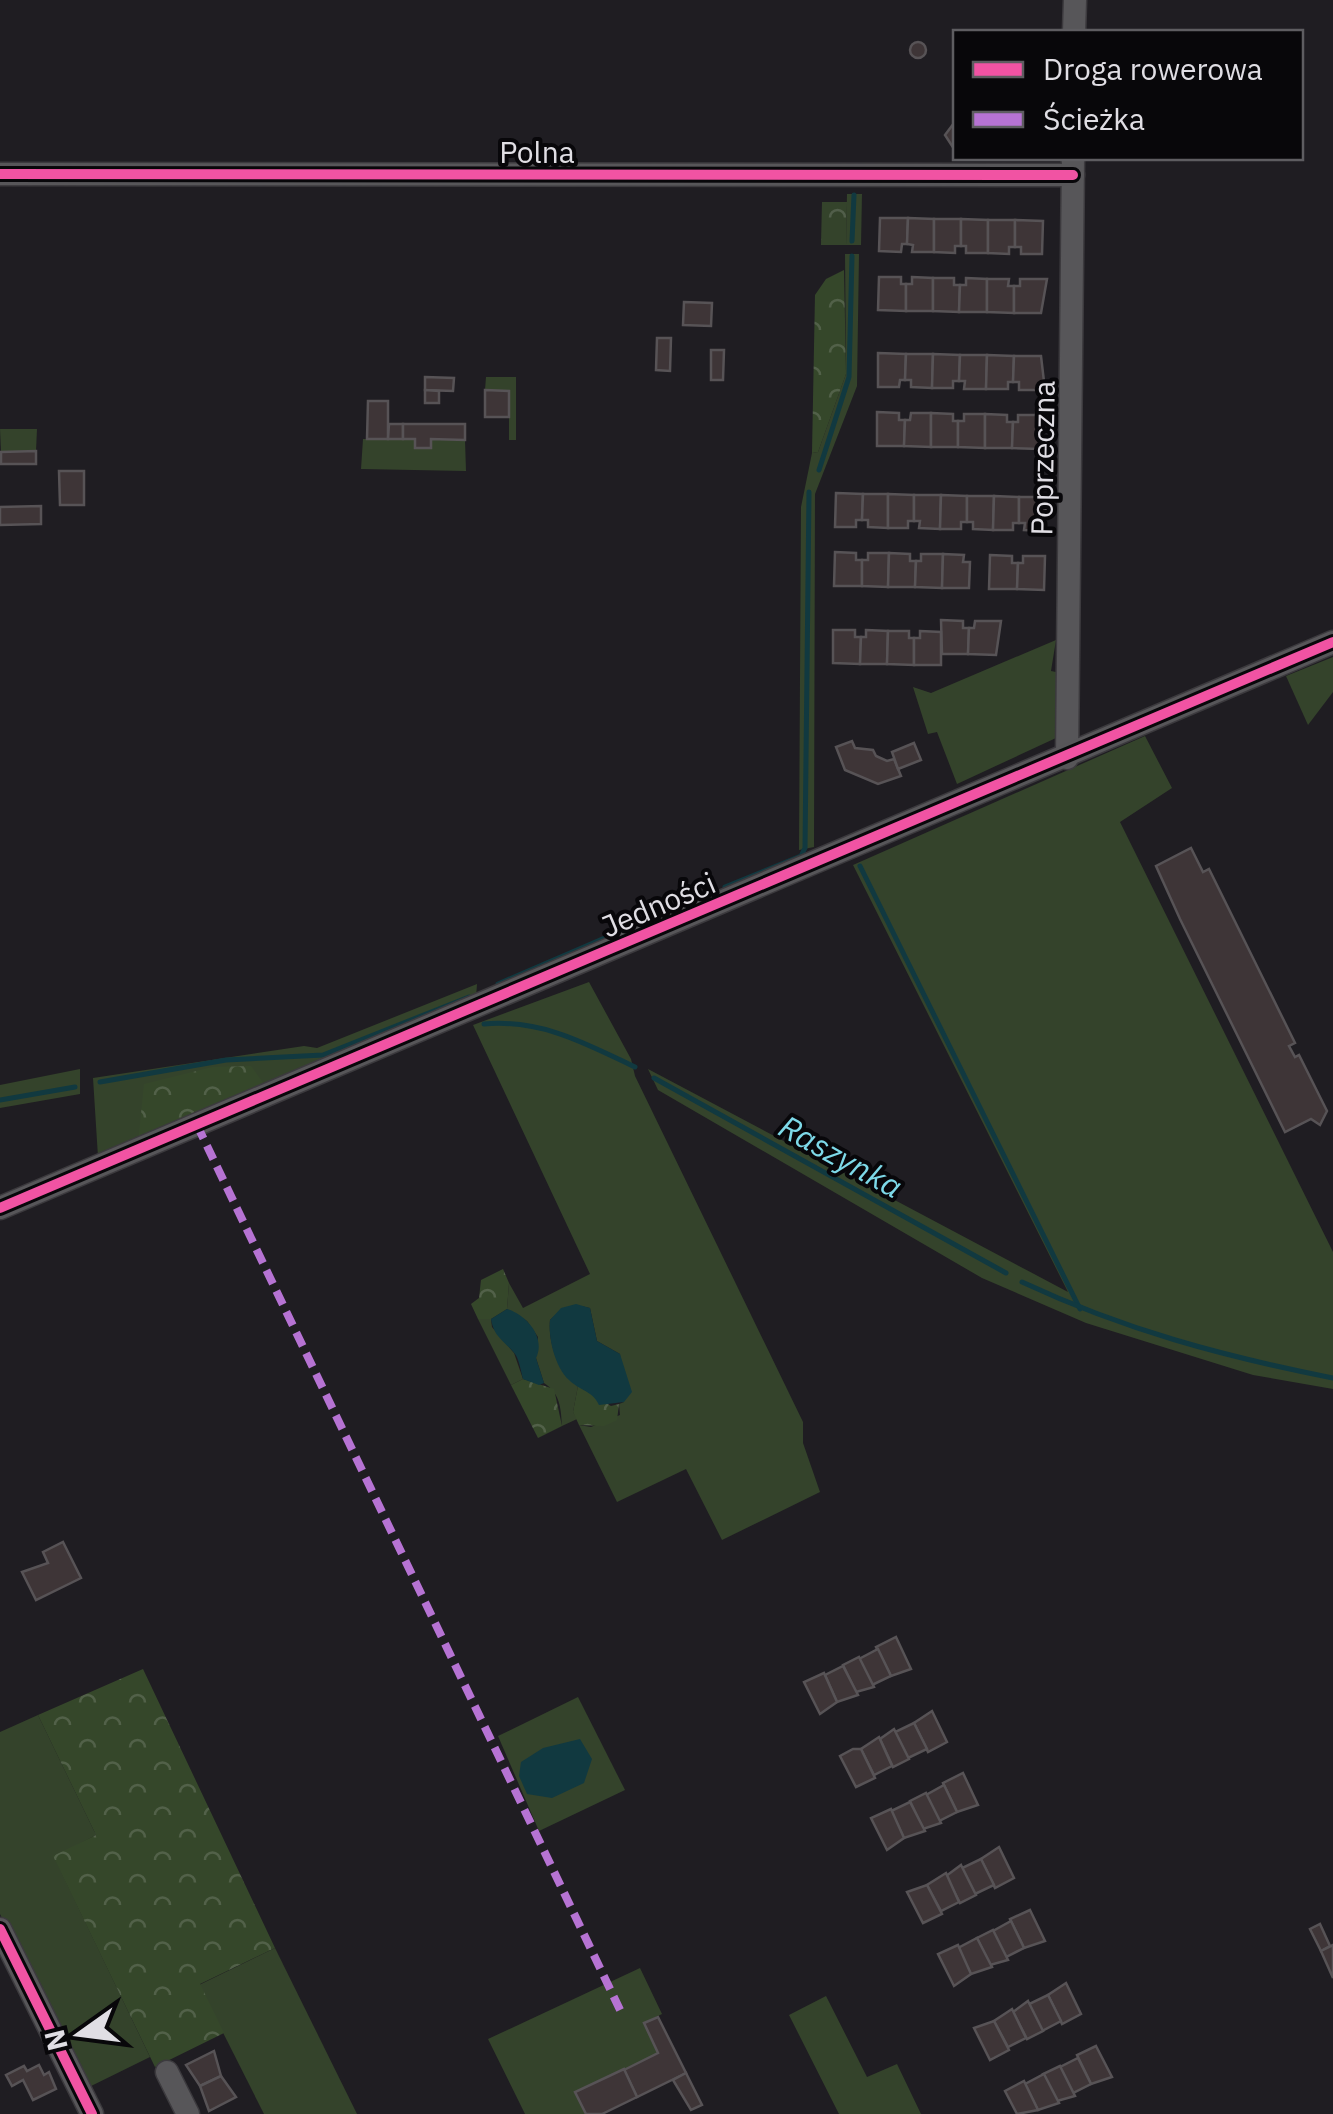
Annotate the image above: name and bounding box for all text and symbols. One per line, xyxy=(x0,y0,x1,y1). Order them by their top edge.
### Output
legend xyxy=(953,30,1303,160)
text: Droga rowerowa xyxy=(1043,49,1263,88)
text: Ścieżka xyxy=(1043,99,1145,138)
street label: Polna xyxy=(499,132,575,171)
street label: Poprzeczna xyxy=(1021,380,1063,536)
street label: Jedności xyxy=(595,863,721,945)
water label: Raszynka xyxy=(772,1105,910,1207)
north arrow xyxy=(30,1984,130,2084)
text: N xyxy=(35,2026,76,2054)

